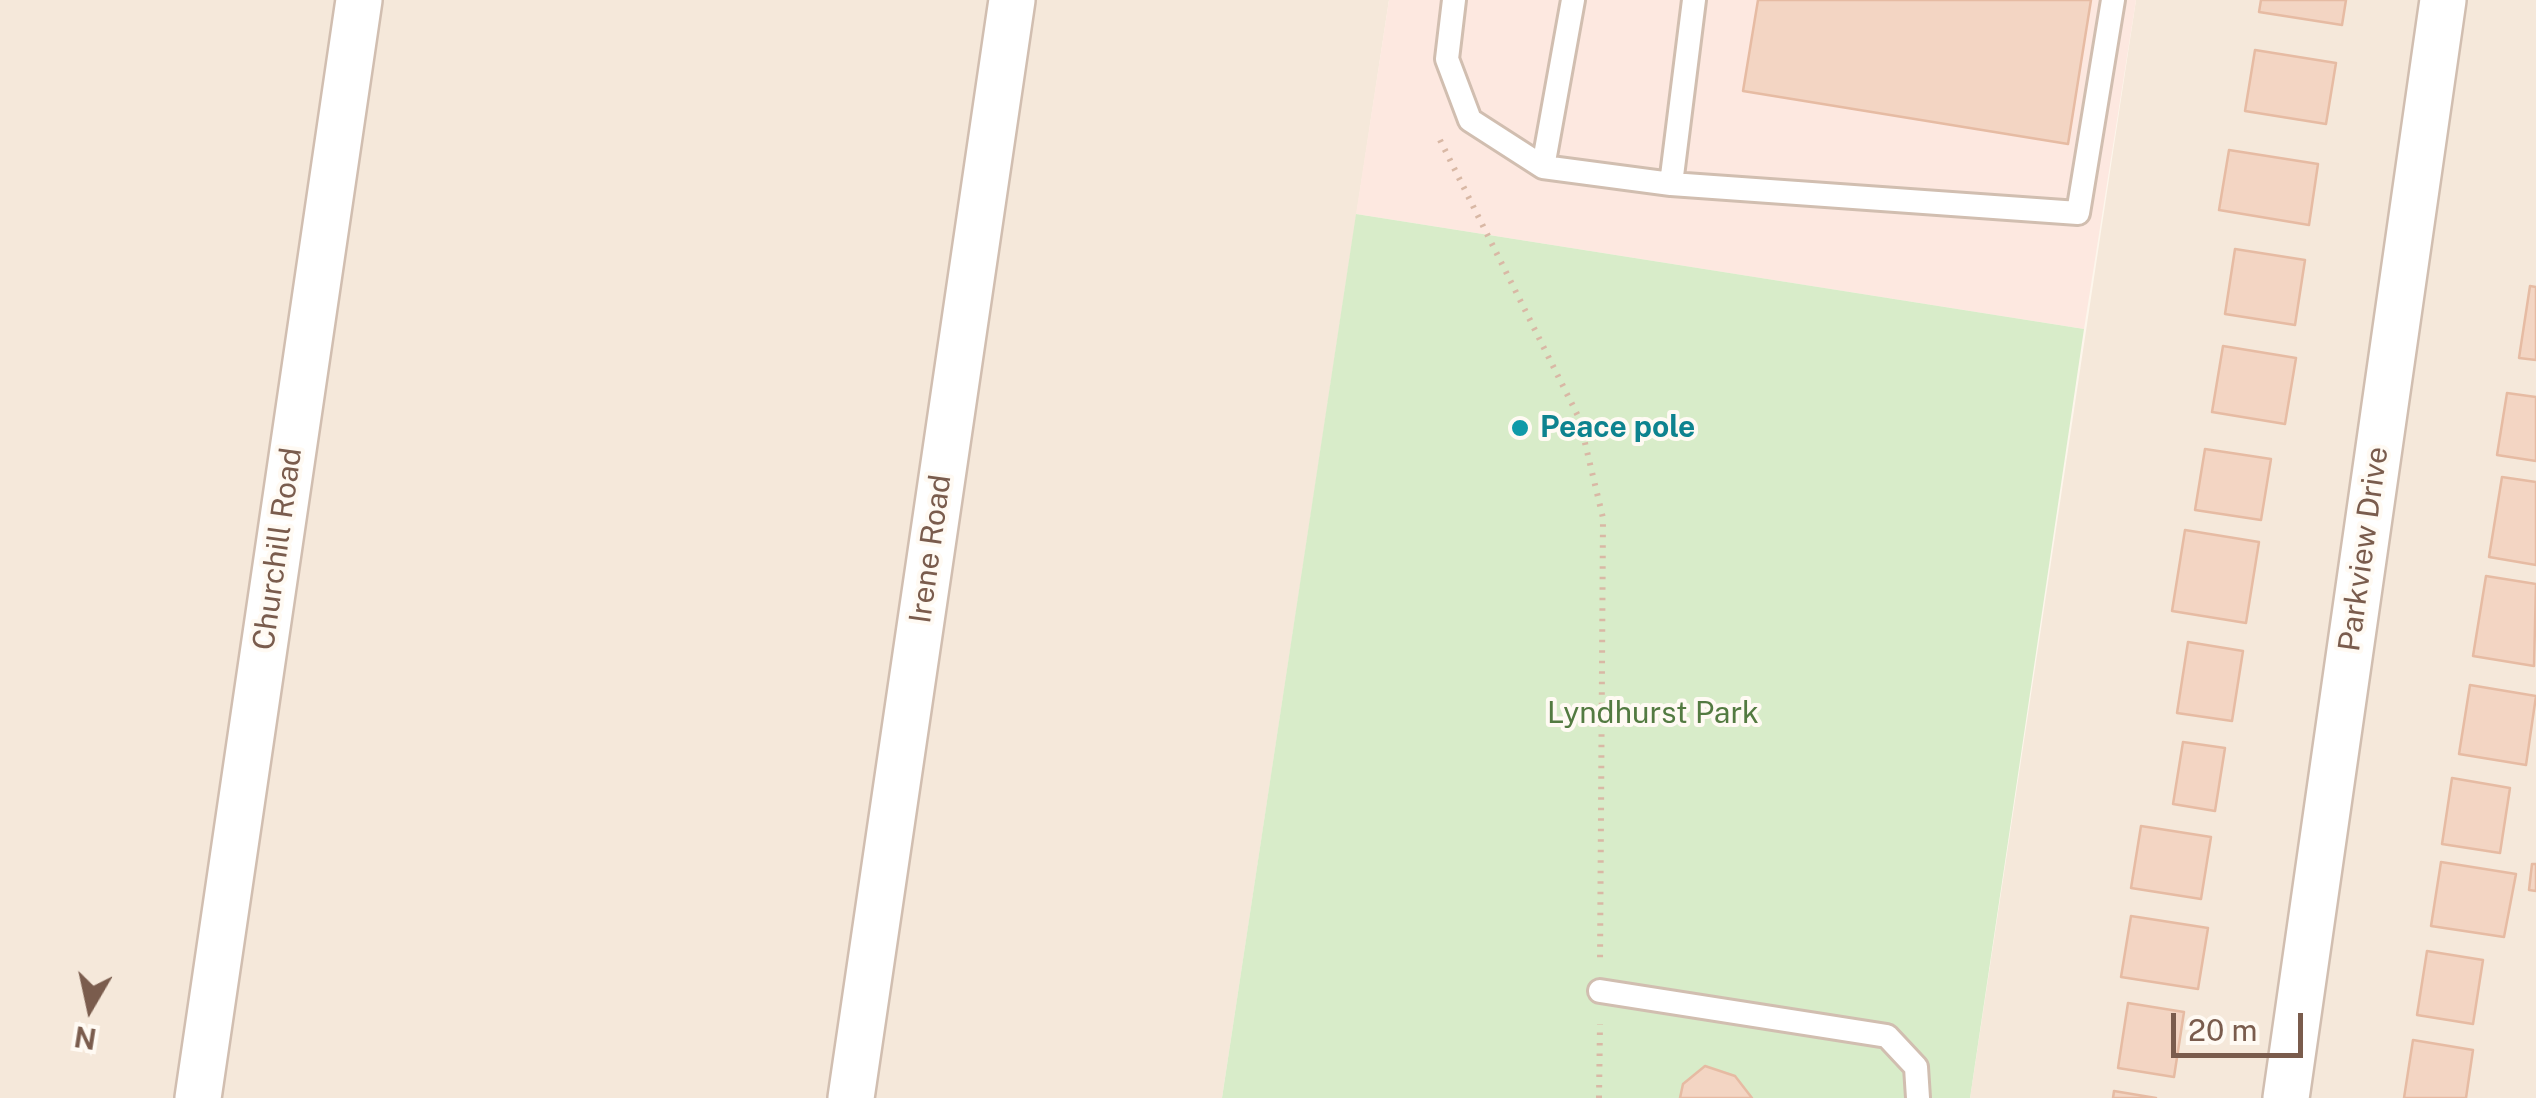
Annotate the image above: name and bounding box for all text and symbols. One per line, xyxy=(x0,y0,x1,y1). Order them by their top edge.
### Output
place label: Peace pole xyxy=(1540,410,1695,446)
marker: Peace pole xyxy=(1509,417,1531,439)
street label: Parkview Drive xyxy=(2332,444,2396,654)
street label: Churchill Road xyxy=(246,445,310,653)
street label: Irene Road xyxy=(903,472,959,626)
park label: Lyndhurst Park xyxy=(1547,696,1759,732)
north arrow xyxy=(40,958,140,1058)
scale bar xyxy=(2176,993,2308,1055)
text: 20 m xyxy=(2188,1012,2257,1048)
text: N xyxy=(72,1020,99,1056)

